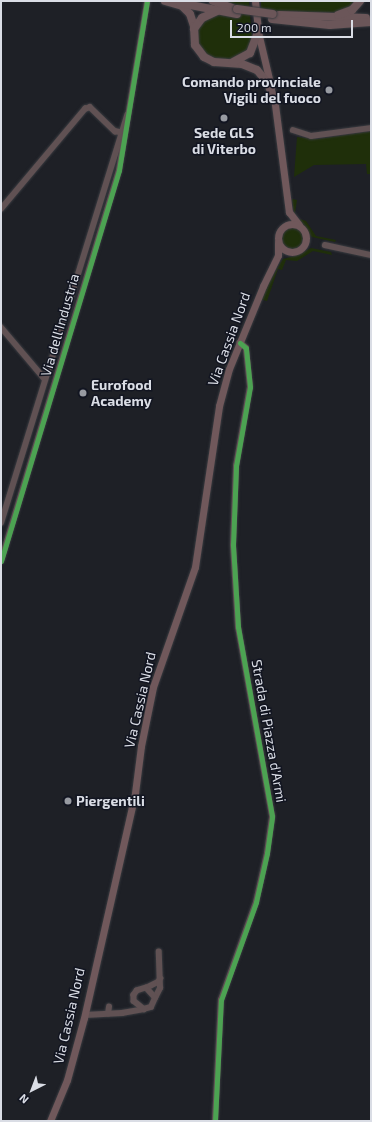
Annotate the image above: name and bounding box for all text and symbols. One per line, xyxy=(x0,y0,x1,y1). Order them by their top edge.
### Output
scale bar xyxy=(232,12,355,38)
text: 200 m xyxy=(237,20,271,34)
place label: Comando provinciale Vigili del fuoco xyxy=(182,74,321,106)
marker: Comando provinciale Vigili del fuoco xyxy=(324,85,334,95)
marker: Sede GLS di Viterbo xyxy=(219,113,229,123)
place label: Sede GLS di Viterbo xyxy=(192,125,256,158)
street label: Via dell'Industria xyxy=(37,272,83,378)
street label: Via Cassia Nord xyxy=(204,290,254,388)
place label: Eurofood Academy xyxy=(91,377,152,410)
marker: Eurofood Academy xyxy=(78,388,88,398)
street label: Via Cassia Nord xyxy=(121,650,159,750)
street label: Strada di Piazza d'Armi xyxy=(248,658,290,804)
place label: Piergentili xyxy=(76,793,145,809)
marker: Piergentili xyxy=(63,796,73,806)
street label: Via Cassia Nord xyxy=(50,966,88,1066)
north arrow xyxy=(12,1070,52,1110)
text: N xyxy=(16,1092,31,1107)

